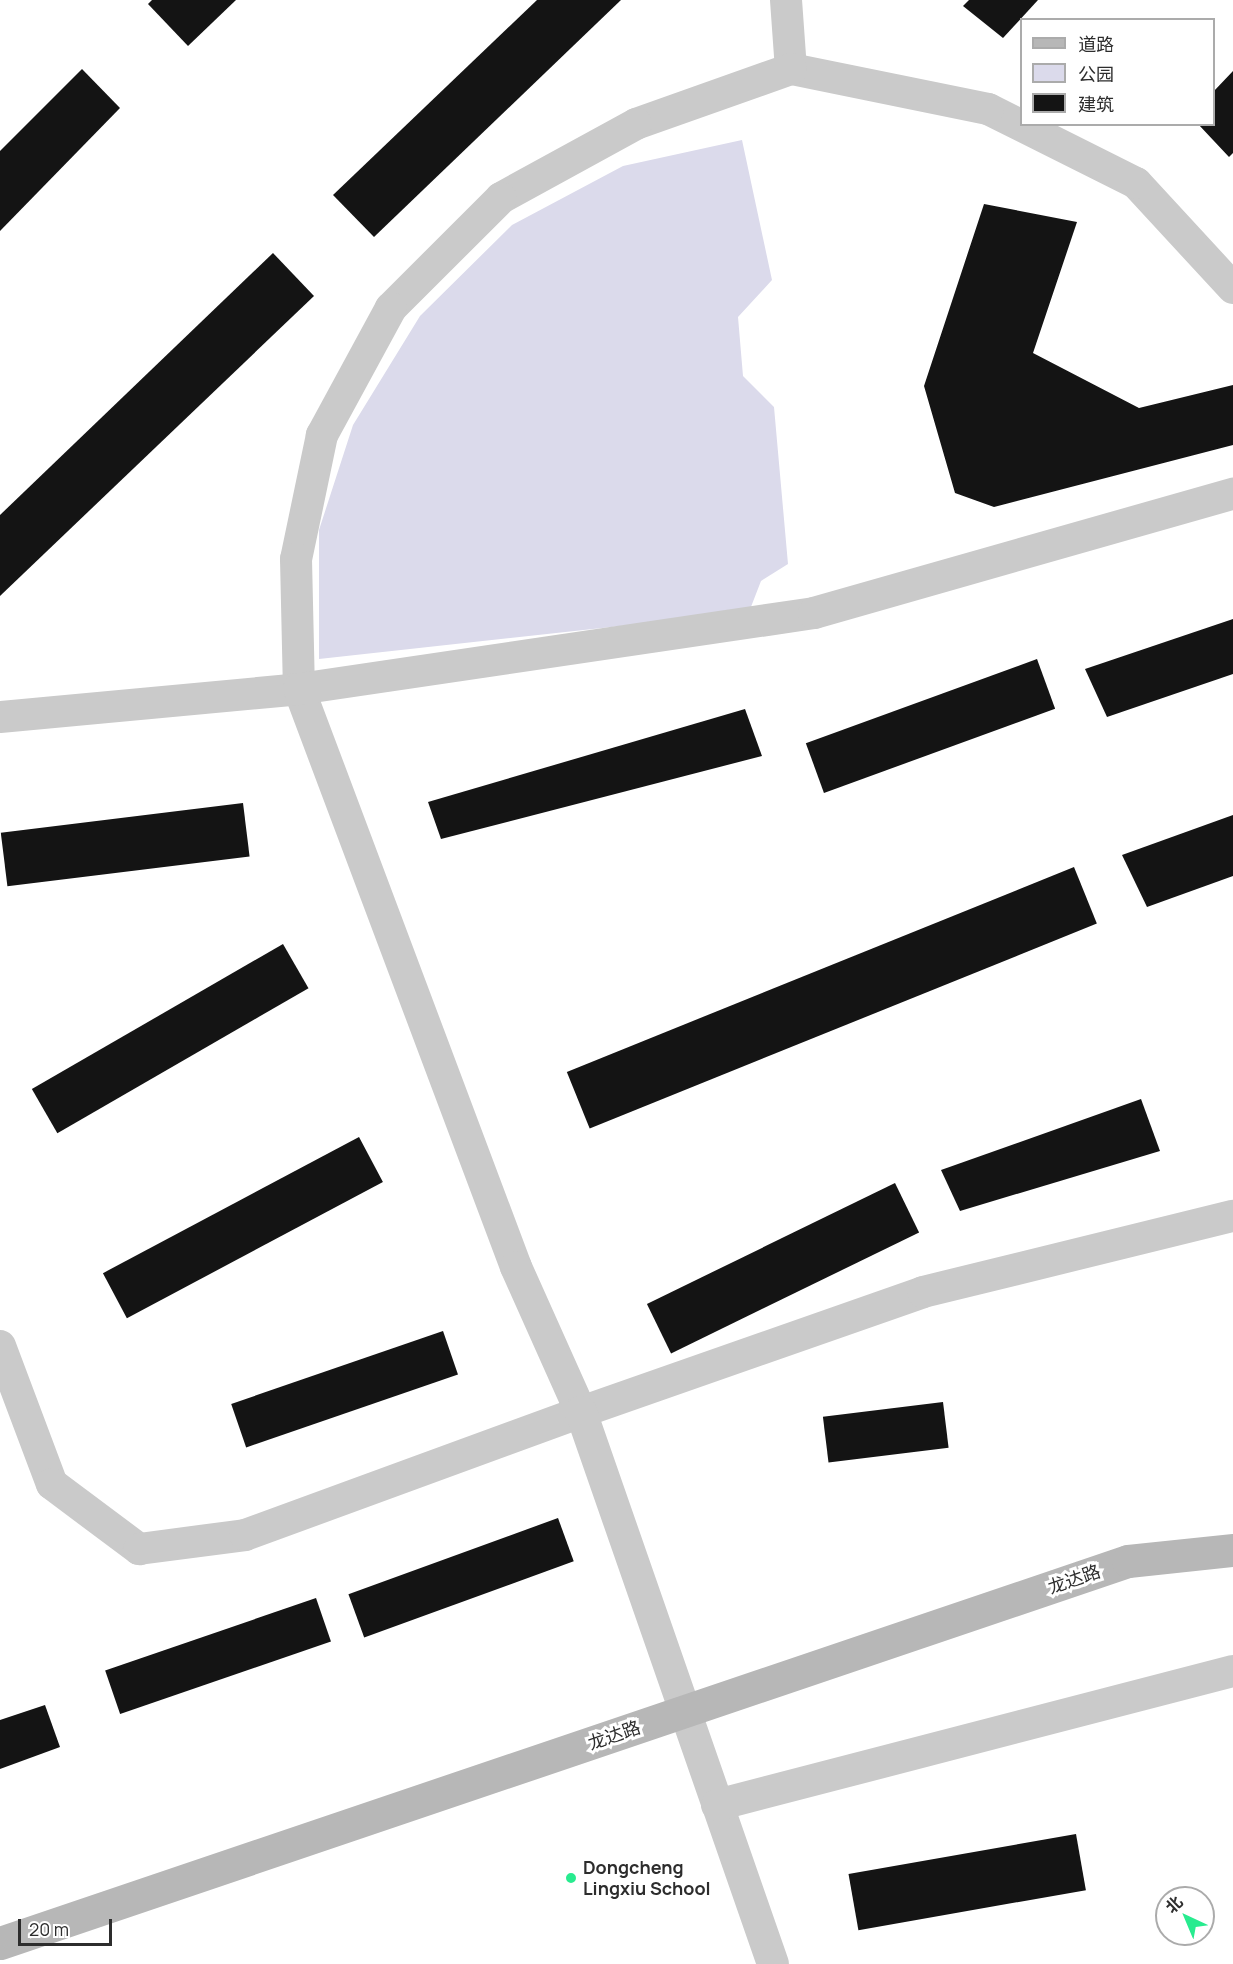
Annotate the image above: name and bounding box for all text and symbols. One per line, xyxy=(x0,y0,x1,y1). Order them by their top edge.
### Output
legend xyxy=(1020,18,1215,126)
text: 道路 xyxy=(1078,32,1114,56)
text: 公园 xyxy=(1078,62,1114,86)
text: 建筑 xyxy=(1078,92,1114,116)
street label: 龙达路 xyxy=(1045,1560,1103,1598)
street label: 龙达路 xyxy=(585,1716,643,1754)
place label: Dongcheng Lingxiu School xyxy=(583,1857,711,1900)
marker: Dongcheng Lingxiu School xyxy=(564,1871,578,1885)
north arrow xyxy=(1155,1886,1215,1946)
text: 北 xyxy=(1160,1891,1187,1918)
scale bar xyxy=(21,1907,116,1945)
text: 20 m xyxy=(29,1917,69,1941)

